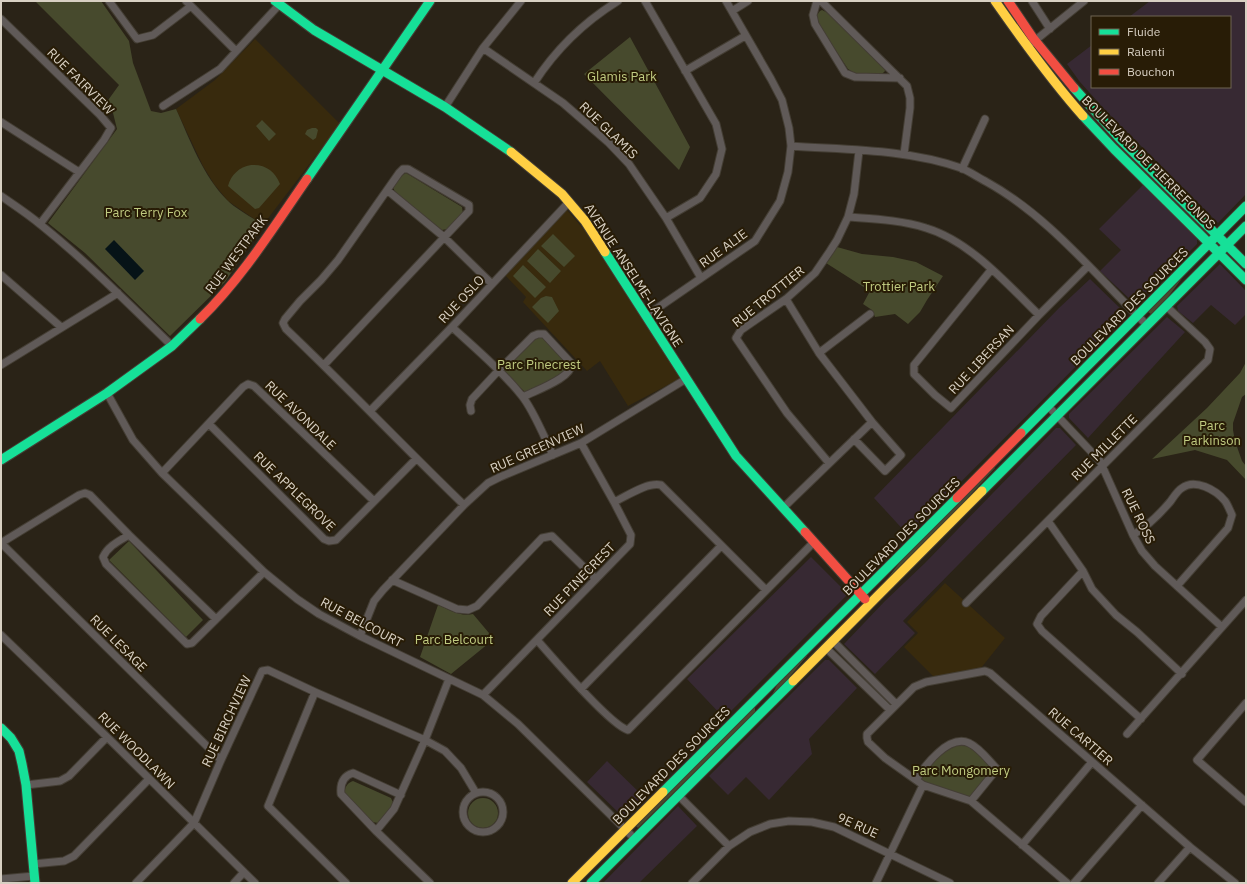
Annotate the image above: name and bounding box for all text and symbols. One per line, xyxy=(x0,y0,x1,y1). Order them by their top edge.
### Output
legend xyxy=(1091,16,1231,88)
text: Fluide xyxy=(1127,24,1161,39)
street label: RUE FAIRVIEW xyxy=(43,44,118,119)
text: Ralenti xyxy=(1127,44,1165,59)
text: Bouchon xyxy=(1127,64,1175,79)
park label: Glamis Park xyxy=(587,68,657,85)
street label: BOULEVARD DE PIERREFONDS xyxy=(1078,92,1219,233)
street label: RUE GLAMIS xyxy=(576,98,642,163)
street label: AVENUE ANSELME-LAVIGNE xyxy=(581,200,686,350)
park label: Parc Terry Fox xyxy=(105,204,188,221)
street label: RUE WESTPARK xyxy=(201,212,271,297)
street label: RUE ALIE xyxy=(696,225,751,272)
street label: BOULEVARD DES SOURCES xyxy=(1067,244,1192,369)
street label: RUE TROTTIER xyxy=(729,262,808,331)
street label: RUE OSLO xyxy=(435,272,488,327)
park label: Trottier Park xyxy=(863,278,935,295)
street label: RUE LIBERSAN xyxy=(945,321,1018,398)
park label: Parc Pinecrest xyxy=(497,356,581,373)
street label: RUE AVONDALE xyxy=(261,377,340,454)
street label: RUE MILLETTE xyxy=(1068,411,1141,484)
park label: Parc Parkinson xyxy=(1183,417,1241,449)
street label: RUE GREENVIEW xyxy=(487,420,587,477)
street label: RUE APPLEGROVE xyxy=(250,448,339,535)
street label: BOULEVARD DES SOURCES xyxy=(839,474,964,599)
street label: RUE ROSS xyxy=(1118,486,1159,547)
street label: RUE PINECREST xyxy=(540,538,619,620)
street label: RUE BELCOURT xyxy=(318,594,407,652)
street label: RUE LESAGE xyxy=(86,611,151,676)
park label: Parc Belcourt xyxy=(415,631,493,648)
street label: RUE BIRCHVIEW xyxy=(198,672,255,770)
street label: BOULEVARD DES SOURCES xyxy=(609,703,734,828)
street label: RUE CARTIER xyxy=(1045,704,1117,769)
street label: RUE WOODLAWN xyxy=(95,708,179,792)
park label: Parc Mongomery xyxy=(912,762,1011,779)
street label: 9E RUE xyxy=(835,809,881,842)

